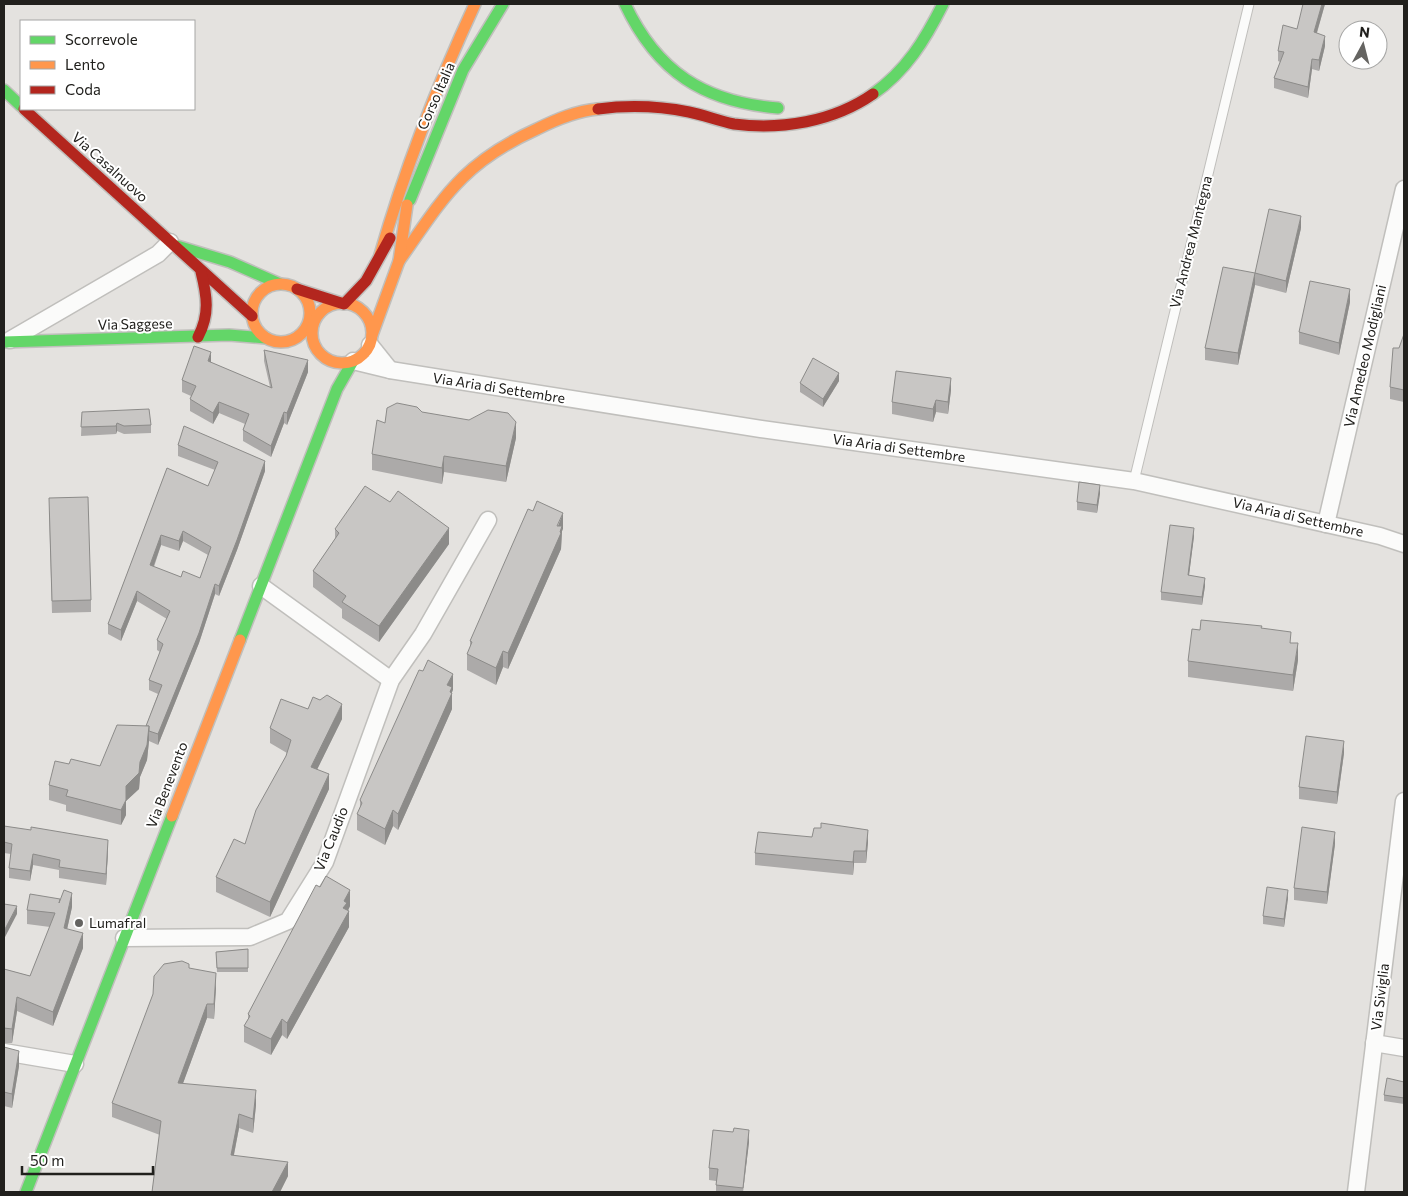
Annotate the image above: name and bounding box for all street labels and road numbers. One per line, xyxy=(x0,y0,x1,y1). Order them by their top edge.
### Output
street label: Corso Italia xyxy=(413,59,458,132)
street label: Via Casalnuovo xyxy=(69,128,152,205)
street label: Via Andrea Mantegna xyxy=(1166,174,1215,310)
street label: Via Amedeo Modigliani xyxy=(1340,283,1389,429)
street label: Via Saggese xyxy=(97,314,173,333)
street label: Via Aria di Settembre xyxy=(432,369,567,406)
street label: Via Aria di Settembre xyxy=(832,430,967,465)
street label: Via Aria di Settembre xyxy=(1231,493,1365,540)
street label: Via Benevento xyxy=(142,739,191,830)
street label: Via Caudio xyxy=(310,804,351,874)
street label: Via Siviglia xyxy=(1367,962,1392,1032)

